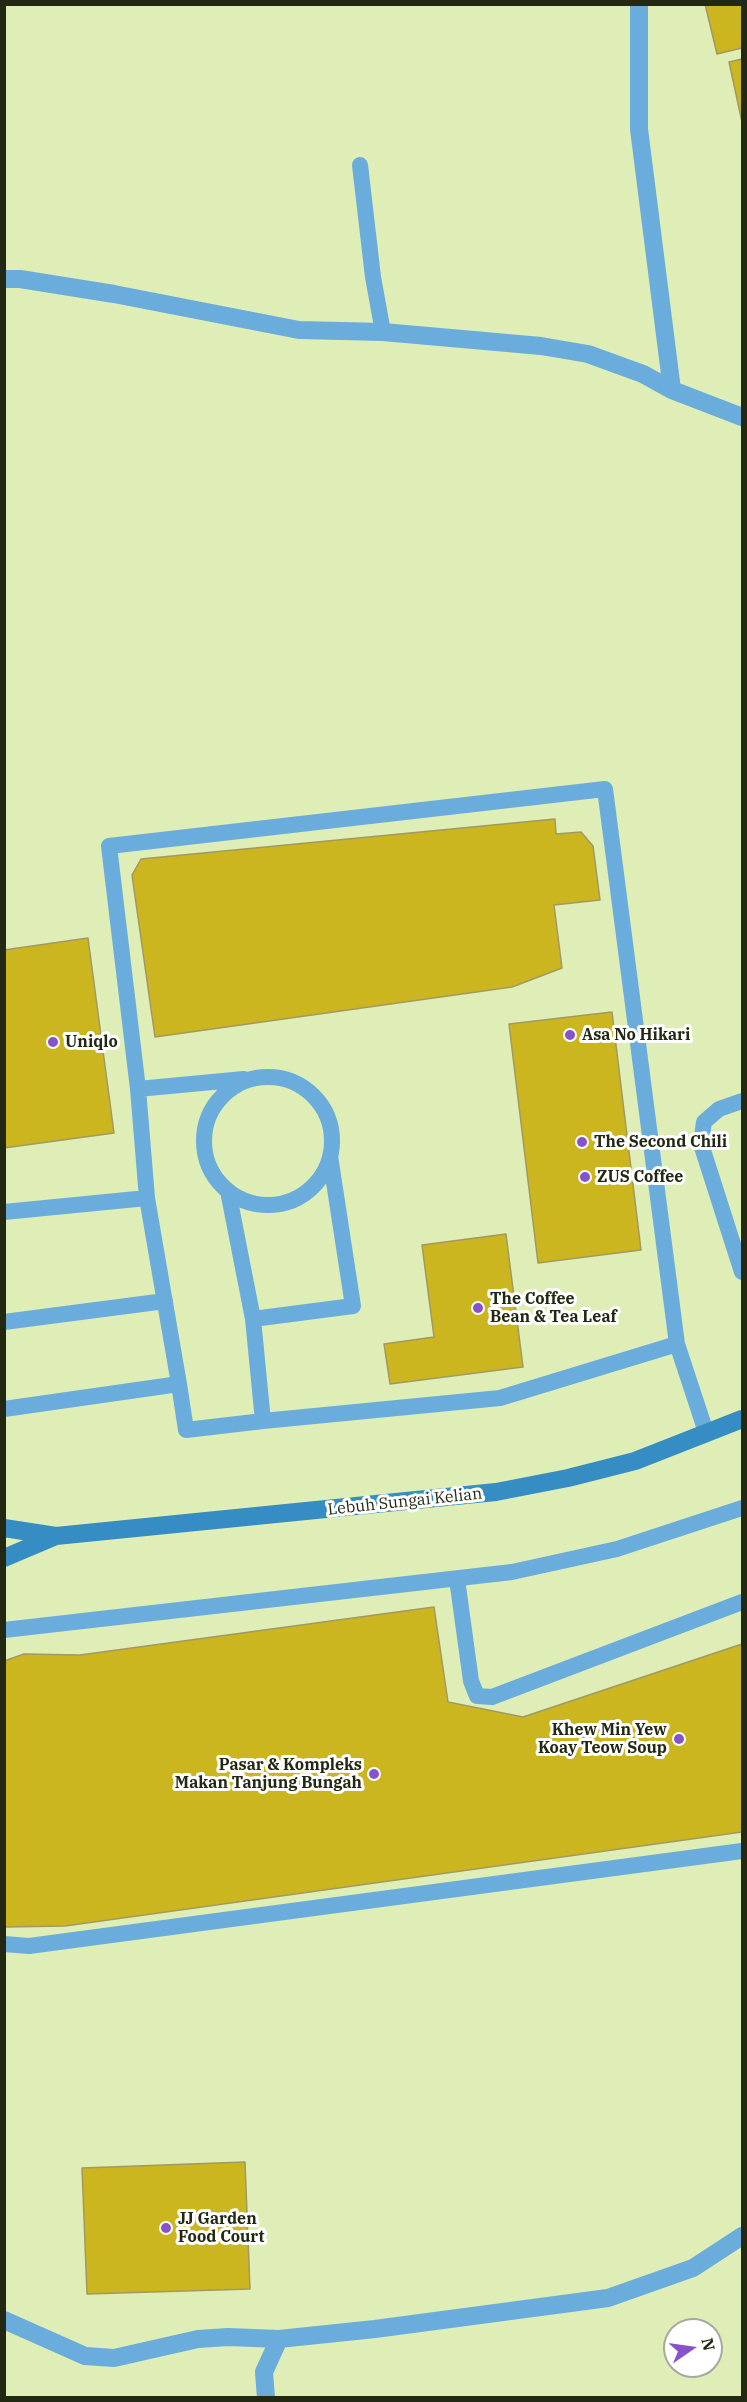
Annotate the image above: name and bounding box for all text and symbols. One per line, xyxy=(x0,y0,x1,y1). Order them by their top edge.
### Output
place label: Asa No Hikari xyxy=(582,1025,690,1045)
marker: Asa No Hikari xyxy=(563,1028,577,1042)
place label: Uniqlo xyxy=(65,1032,118,1052)
marker: Uniqlo xyxy=(46,1035,60,1049)
place label: The Second Chili xyxy=(594,1132,727,1152)
marker: The Second Chili xyxy=(575,1135,589,1149)
place label: ZUS Coffee xyxy=(597,1167,683,1187)
marker: ZUS Coffee xyxy=(578,1170,592,1184)
place label: The Coffee Bean & Tea Leaf xyxy=(490,1289,617,1327)
marker: The Coffee Bean & Tea Leaf xyxy=(471,1301,485,1315)
street label: Lebuh Sungai Kelian xyxy=(327,1484,483,1520)
place label: Khew Min Yew Koay Teow Soup xyxy=(538,1720,667,1758)
marker: Khew Min Yew Koay Teow Soup xyxy=(672,1732,686,1746)
place label: Pasar & Kompleks Makan Tanjung Bungah xyxy=(175,1755,362,1793)
marker: Pasar & Kompleks Makan Tanjung Bungah xyxy=(367,1767,381,1781)
place label: JJ Garden Food Court xyxy=(178,2209,264,2247)
marker: JJ Garden Food Court xyxy=(159,2221,173,2235)
north arrow xyxy=(663,2318,723,2378)
text: N xyxy=(697,2336,720,2353)

